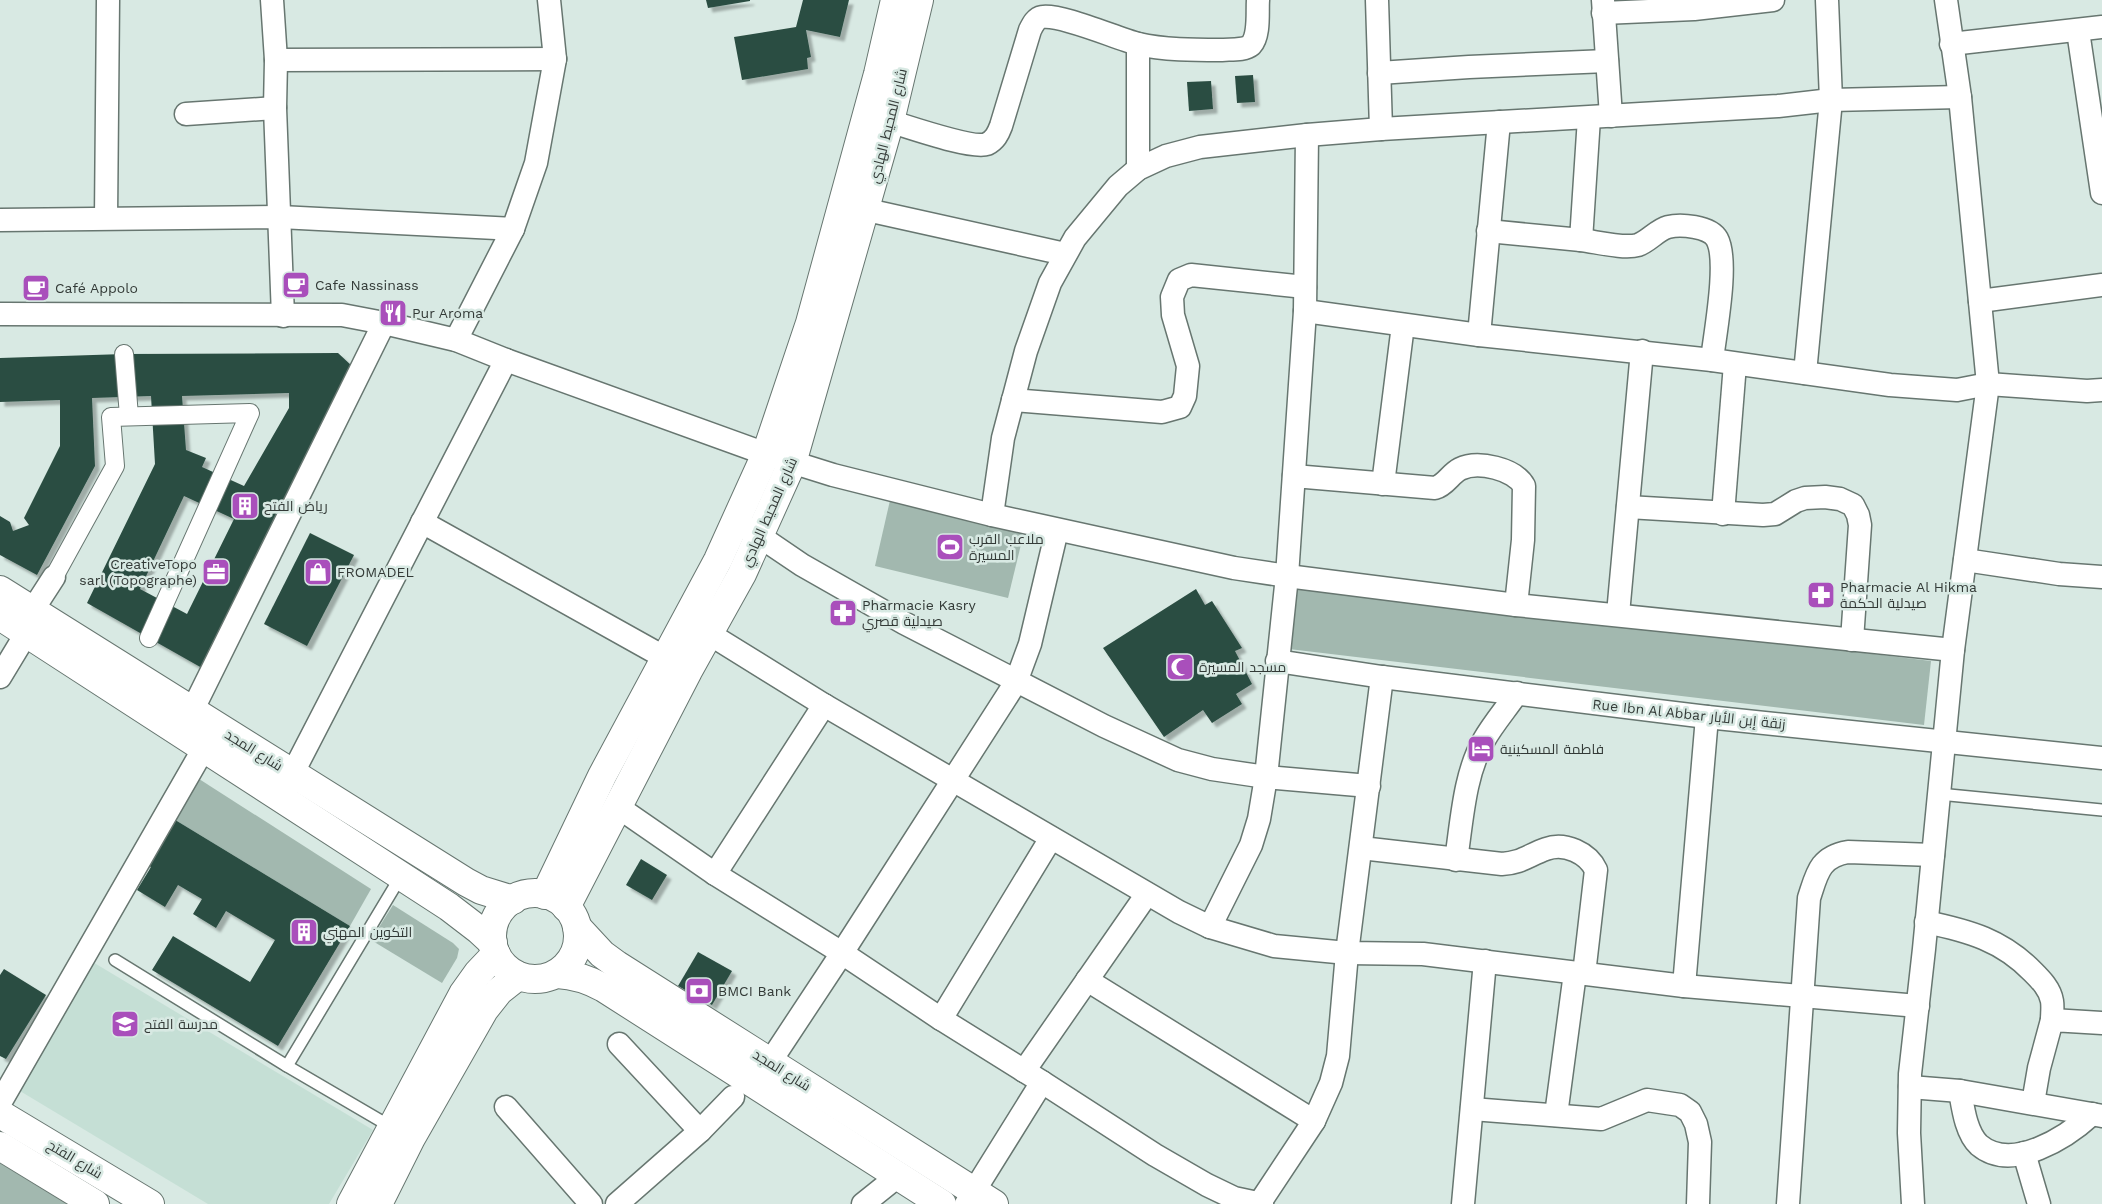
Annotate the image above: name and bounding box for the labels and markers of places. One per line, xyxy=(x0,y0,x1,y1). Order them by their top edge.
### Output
cafe icon: Cafe Nassinass xyxy=(281,270,311,300)
cafe icon: Café Appolo xyxy=(21,273,51,303)
place label: Cafe Nassinass xyxy=(315,277,419,293)
place label: Café Appolo xyxy=(55,280,138,296)
restaurant icon: Pur Aroma xyxy=(378,298,408,328)
place label: Pur Aroma xyxy=(412,305,483,321)
building icon: رياض الفتح xyxy=(230,491,260,521)
place label: رياض الفتح xyxy=(264,498,328,515)
place label: ملاعب القرب المسيرة xyxy=(969,531,1044,563)
sports icon: ملاعب القرب المسيرة xyxy=(935,532,965,562)
place label: CreativeTopo sarl (Topographe) xyxy=(79,556,197,588)
office icon: CreativeTopo sarl (Topographe) xyxy=(201,557,231,587)
shop icon: FROMADEL xyxy=(303,557,333,587)
place label: FROMADEL xyxy=(337,564,414,580)
place label: Pharmacie Al Hikma صيدلية الحكمة xyxy=(1840,579,1977,611)
pharmacy icon: Pharmacie Al Hikma صيدلية الحكمة xyxy=(1806,580,1836,610)
place label: Pharmacie Kasry صيدلية قصري xyxy=(862,597,977,633)
pharmacy icon: Pharmacie Kasry صيدلية قصري xyxy=(828,598,858,628)
mosque icon: مسجد المسيرة xyxy=(1165,652,1195,682)
place label: مسجد المسيرة xyxy=(1199,659,1286,675)
hotel icon: فاطمة المسكينية xyxy=(1466,734,1496,764)
place label: فاطمة المسكينية xyxy=(1500,741,1604,757)
building icon: التكوين المهني xyxy=(289,917,319,947)
place label: التكوين المهني xyxy=(323,924,412,944)
bank icon: BMCI Bank xyxy=(684,976,714,1006)
place label: BMCI Bank xyxy=(718,983,791,999)
school or university icon: مدرسة الفتح xyxy=(110,1009,140,1039)
place label: مدرسة الفتح xyxy=(144,1016,218,1033)

